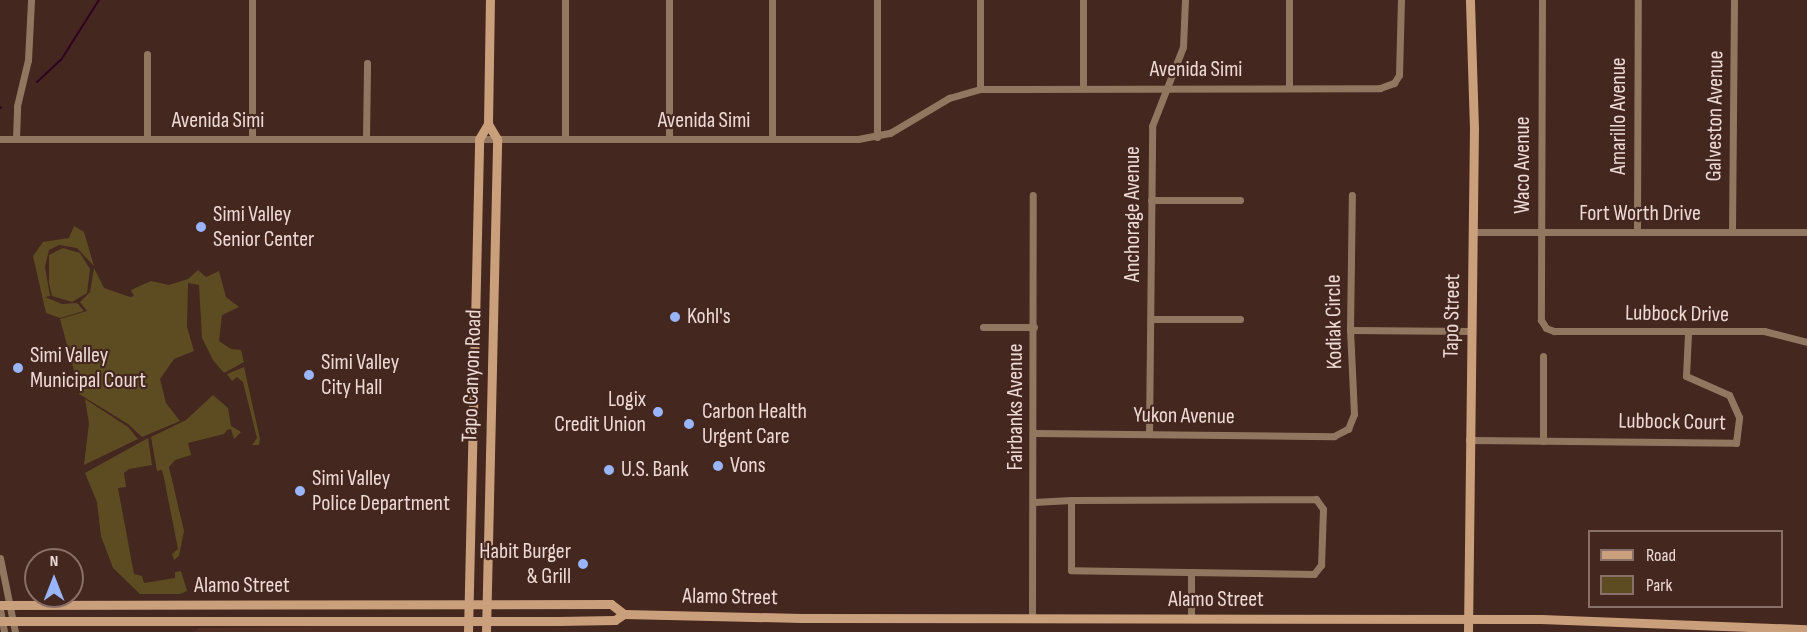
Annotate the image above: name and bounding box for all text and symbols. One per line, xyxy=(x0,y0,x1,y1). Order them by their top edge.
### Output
street label: Galveston Avenue xyxy=(1701,50,1729,182)
street label: Avenida Simi xyxy=(1150,57,1242,83)
street label: Amarillo Avenue xyxy=(1606,57,1632,175)
street label: Avenida Simi xyxy=(172,108,264,134)
street label: Avenida Simi xyxy=(658,108,750,134)
street label: Waco Avenue xyxy=(1510,116,1536,214)
street label: Anchorage Avenue xyxy=(1120,146,1146,282)
place label: Simi Valley Senior Center xyxy=(213,201,314,252)
street label: Fort Worth Drive xyxy=(1579,201,1701,227)
marker: Simi Valley Senior Center xyxy=(194,220,208,234)
street label: Kodiak Circle xyxy=(1320,274,1348,370)
street label: Tapo Street xyxy=(1438,274,1466,358)
street label: Lubbock Drive xyxy=(1625,300,1729,328)
place label: Kohl's xyxy=(687,304,731,330)
street label: Tapo Canyon Road xyxy=(456,309,488,443)
marker: Kohl's xyxy=(668,310,682,324)
place label: Simi Valley Municipal Court xyxy=(30,342,146,394)
street label: Fairbanks Avenue xyxy=(1003,343,1029,471)
place label: Simi Valley City Hall xyxy=(321,349,399,400)
marker: Simi Valley Municipal Court xyxy=(11,361,25,375)
marker: Simi Valley City Hall xyxy=(302,368,316,382)
place label: Logix Credit Union xyxy=(554,386,646,438)
place label: Carbon Health Urgent Care xyxy=(702,398,807,450)
street label: Yukon Avenue xyxy=(1133,402,1235,430)
marker: Logix Credit Union xyxy=(651,405,665,419)
street label: Lubbock Court xyxy=(1618,408,1726,436)
marker: Carbon Health Urgent Care xyxy=(680,415,698,433)
place label: Vons xyxy=(730,453,766,479)
place label: U.S. Bank xyxy=(621,457,689,483)
marker: Vons xyxy=(711,459,725,473)
marker: U.S. Bank xyxy=(602,463,616,477)
place label: Simi Valley Police Department xyxy=(312,465,450,516)
marker: Simi Valley Police Department xyxy=(293,484,307,498)
legend xyxy=(1588,530,1783,608)
place label: Habit Burger & Grill xyxy=(479,538,571,590)
text: Road xyxy=(1646,545,1676,566)
north arrow xyxy=(24,548,84,608)
text: N xyxy=(50,552,58,571)
marker: Habit Burger & Grill xyxy=(576,557,590,571)
street label: Alamo Street xyxy=(194,573,290,599)
text: Park xyxy=(1646,575,1672,596)
street label: Alamo Street xyxy=(682,583,778,611)
street label: Alamo Street xyxy=(1168,587,1264,613)

